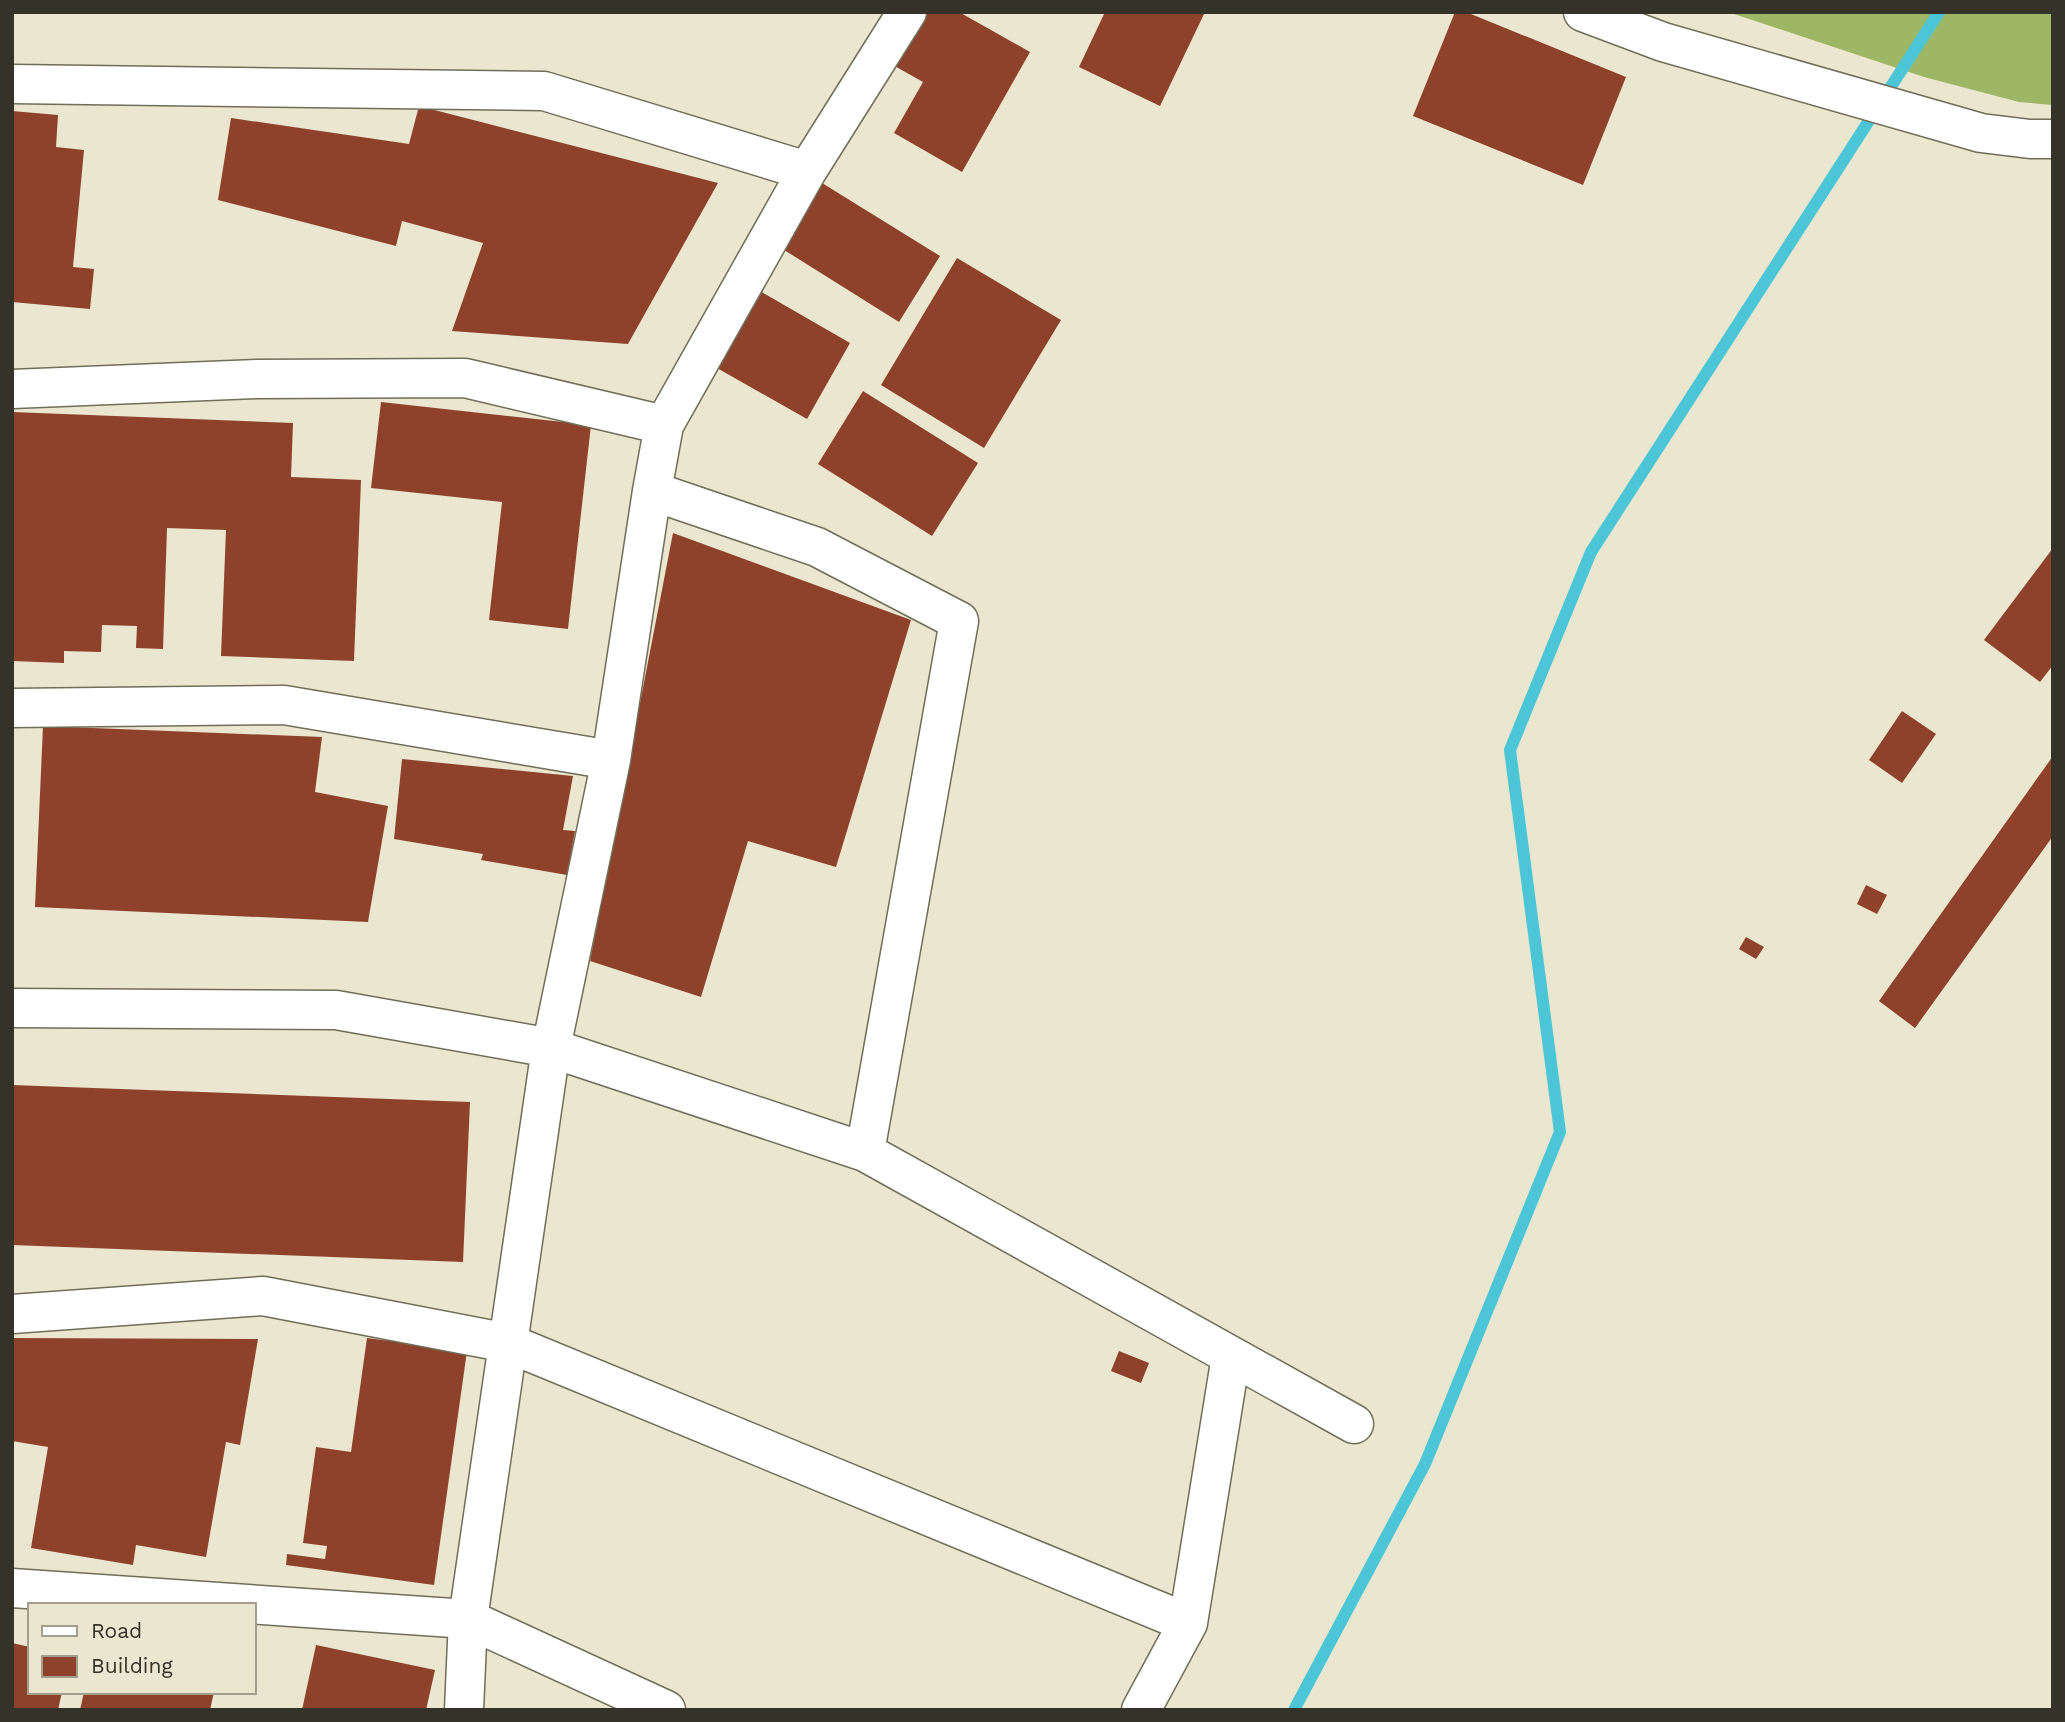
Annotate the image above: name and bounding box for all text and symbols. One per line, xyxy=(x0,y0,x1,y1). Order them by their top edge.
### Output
legend xyxy=(28,1603,256,1694)
text: Road xyxy=(91,1618,142,1643)
text: Building xyxy=(91,1653,173,1678)

